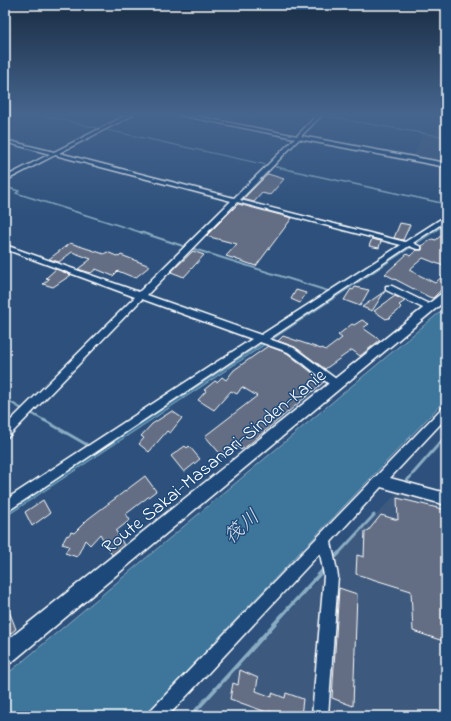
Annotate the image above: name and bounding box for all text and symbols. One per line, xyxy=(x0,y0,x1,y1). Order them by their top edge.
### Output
street label: Route Sakai-Masanari-Sinden-Kanie xyxy=(97,363,333,561)
water label: 筏川 xyxy=(218,504,267,552)

